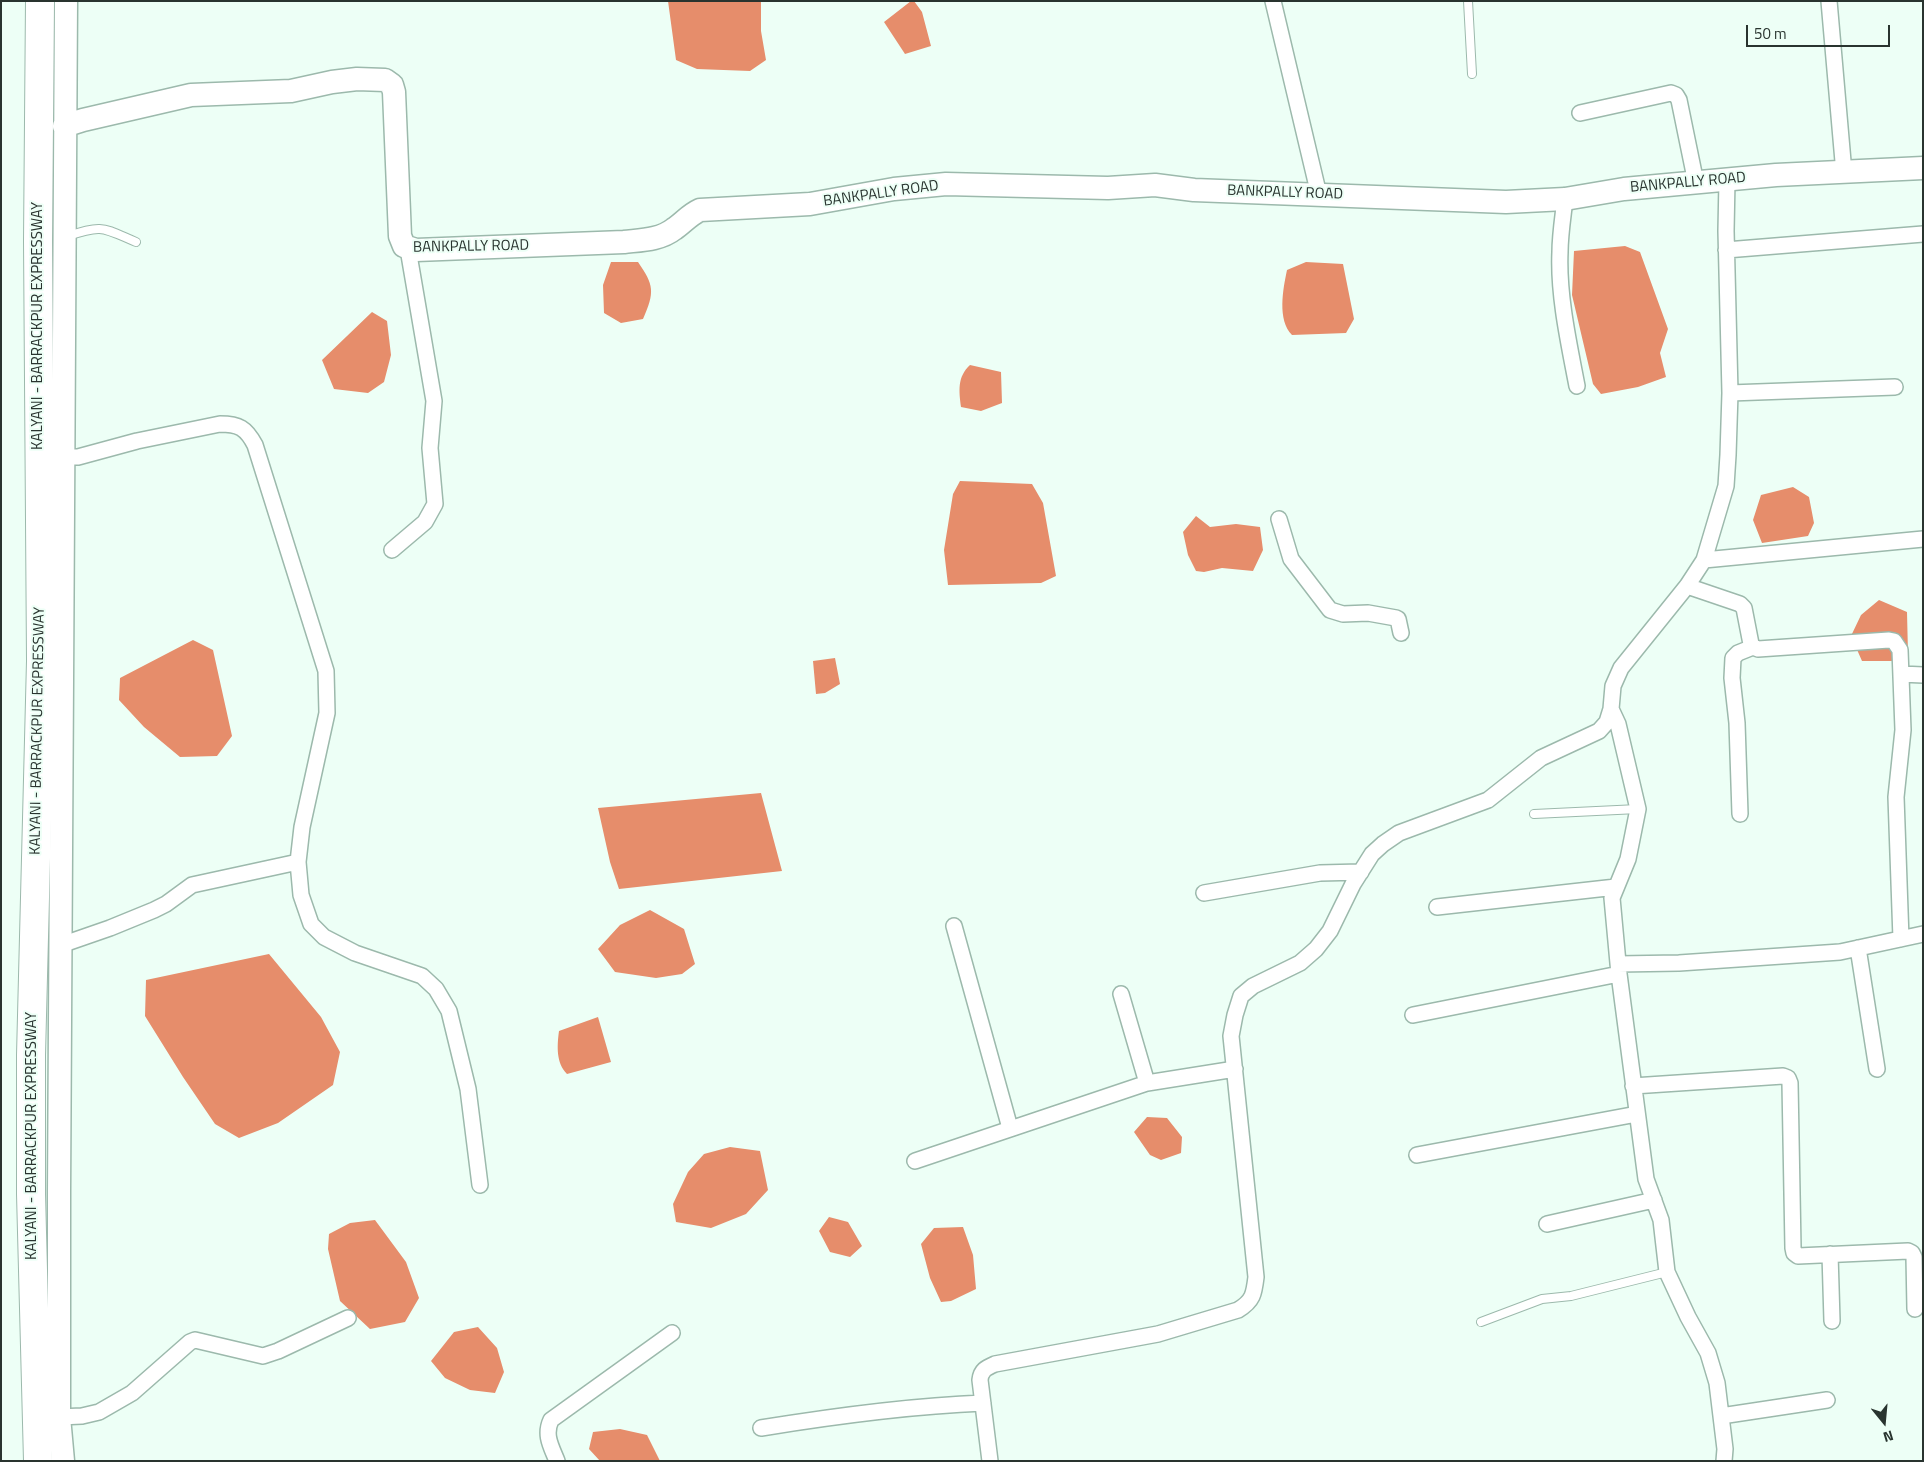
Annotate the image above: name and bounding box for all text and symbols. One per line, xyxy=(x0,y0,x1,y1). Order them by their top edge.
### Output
scale bar xyxy=(1749,15,1893,47)
text: 50 m xyxy=(1754,22,1787,45)
street label: BANKPALLY ROAD xyxy=(1629,169,1747,197)
street label: BANKPALLY ROAD xyxy=(822,177,940,211)
street label: BANKPALLY ROAD xyxy=(1227,182,1343,204)
street label: KALYANI - BARRACKPUR EXPRESSWAY xyxy=(29,202,47,450)
street label: BANKPALLY ROAD xyxy=(413,237,529,257)
street label: KALYANI - BARRACKPUR EXPRESSWAY xyxy=(27,607,49,855)
street label: KALYANI - BARRACKPUR EXPRESSWAY xyxy=(23,1012,41,1260)
north arrow xyxy=(1859,1397,1909,1447)
text: N xyxy=(1881,1425,1896,1448)

